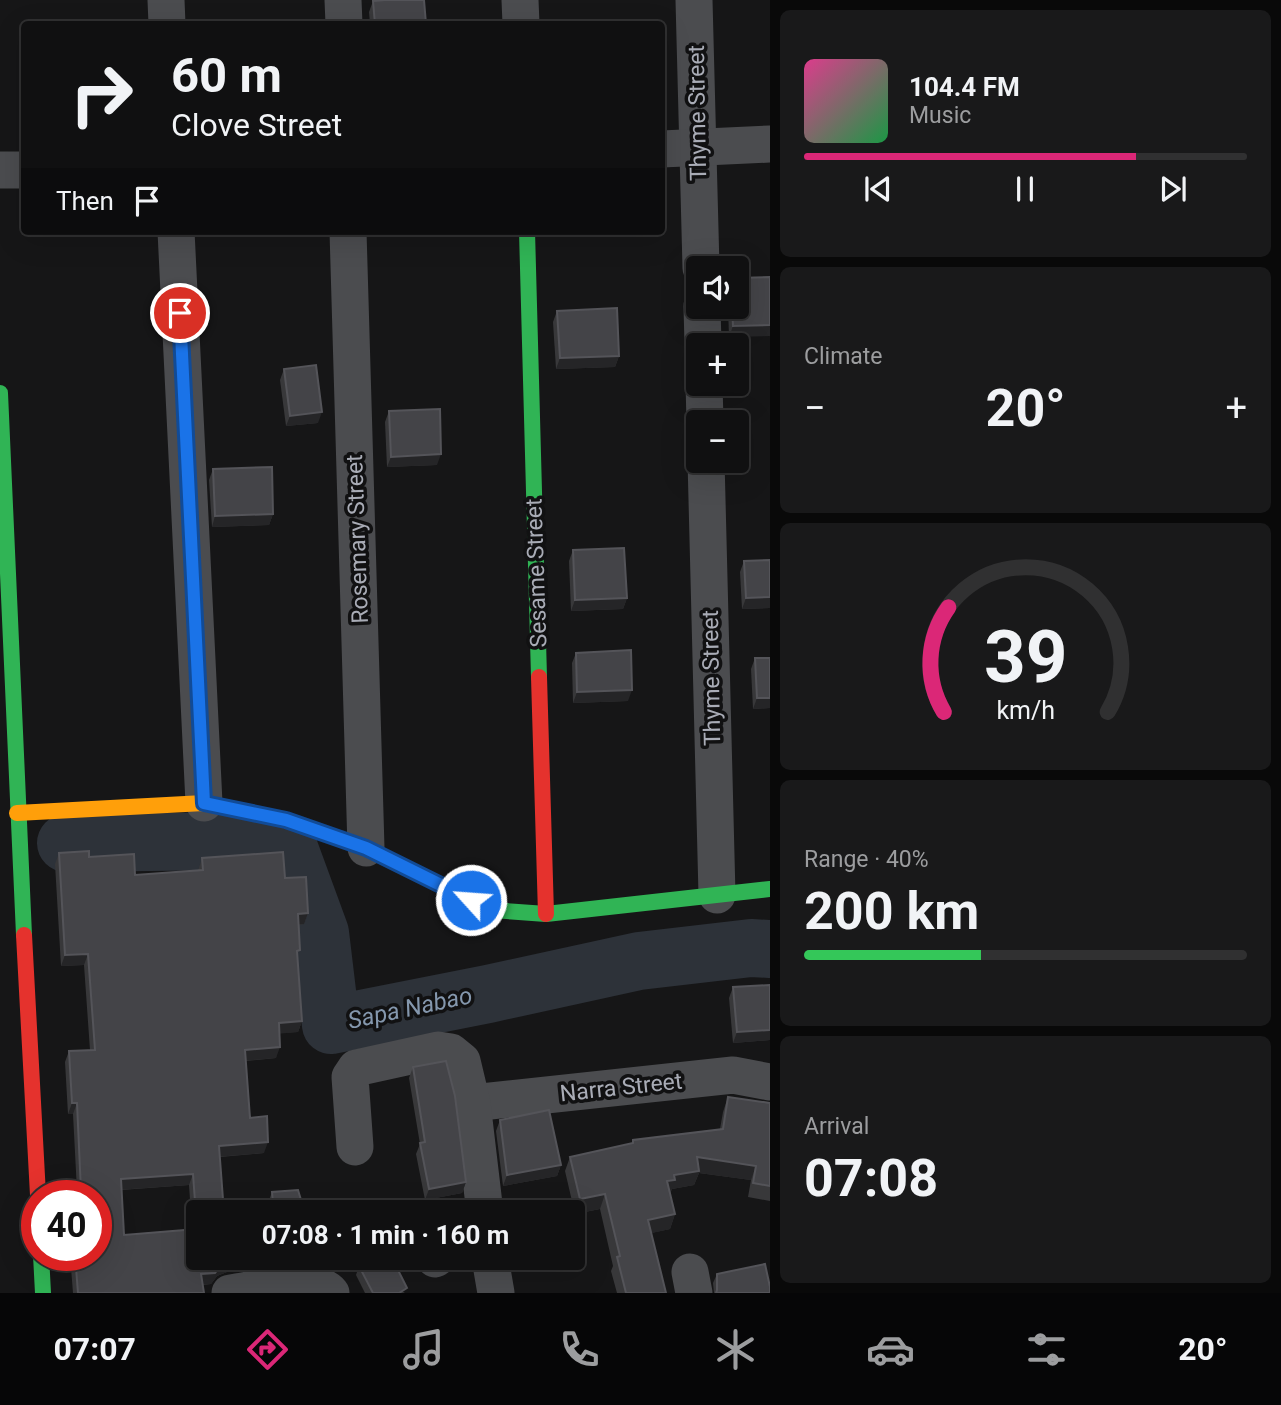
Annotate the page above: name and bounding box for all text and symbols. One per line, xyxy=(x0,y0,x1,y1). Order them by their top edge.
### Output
street label: Thyme Street xyxy=(683,45,712,181)
text: 60 m xyxy=(171,47,282,104)
icon: right xyxy=(56,49,147,140)
text: 104.4 FM xyxy=(909,72,1020,102)
text: Music xyxy=(909,102,971,129)
text: Clove Street xyxy=(171,106,342,144)
icon: previous xyxy=(859,170,897,208)
icon: pause xyxy=(1006,170,1044,208)
icon: next xyxy=(1154,170,1192,208)
icon: arrive xyxy=(128,182,166,220)
text: Then xyxy=(56,186,114,216)
map controls xyxy=(686,256,749,473)
button: sound xyxy=(686,256,749,319)
pin xyxy=(150,283,210,343)
icon: arrive xyxy=(161,294,199,332)
button: + xyxy=(686,333,749,396)
text: Climate xyxy=(804,343,883,370)
text: 20° xyxy=(986,378,1066,439)
text: − xyxy=(804,386,826,430)
text: + xyxy=(1225,386,1247,430)
button: − xyxy=(686,410,749,473)
street label: Rosemary Street xyxy=(341,454,374,624)
street label: Sesame Street xyxy=(520,498,553,648)
street label: Thyme Street xyxy=(697,610,726,746)
text: 39 xyxy=(984,615,1067,701)
text: km/h xyxy=(996,696,1055,725)
text: Range · 40% xyxy=(804,846,929,873)
position arrow xyxy=(434,863,508,937)
text: 200 km xyxy=(804,881,979,942)
water label: Sapa Nabao xyxy=(345,981,475,1035)
street label: Narra Street xyxy=(559,1068,684,1107)
text: Arrival xyxy=(804,1113,869,1140)
text: 07:08 xyxy=(804,1148,938,1209)
speed limit sign: 40 xyxy=(21,1180,112,1271)
text: 07:08 · 1 min · 160 m xyxy=(262,1220,509,1250)
icon: directions xyxy=(243,1325,292,1374)
icon: music xyxy=(399,1325,448,1374)
icon: phone xyxy=(555,1325,604,1374)
icon: climate xyxy=(711,1325,760,1374)
icon: car xyxy=(866,1325,915,1374)
icon: filters xyxy=(1022,1325,1071,1374)
text: 07:07 xyxy=(53,1330,136,1368)
text: 20° xyxy=(1178,1330,1227,1368)

